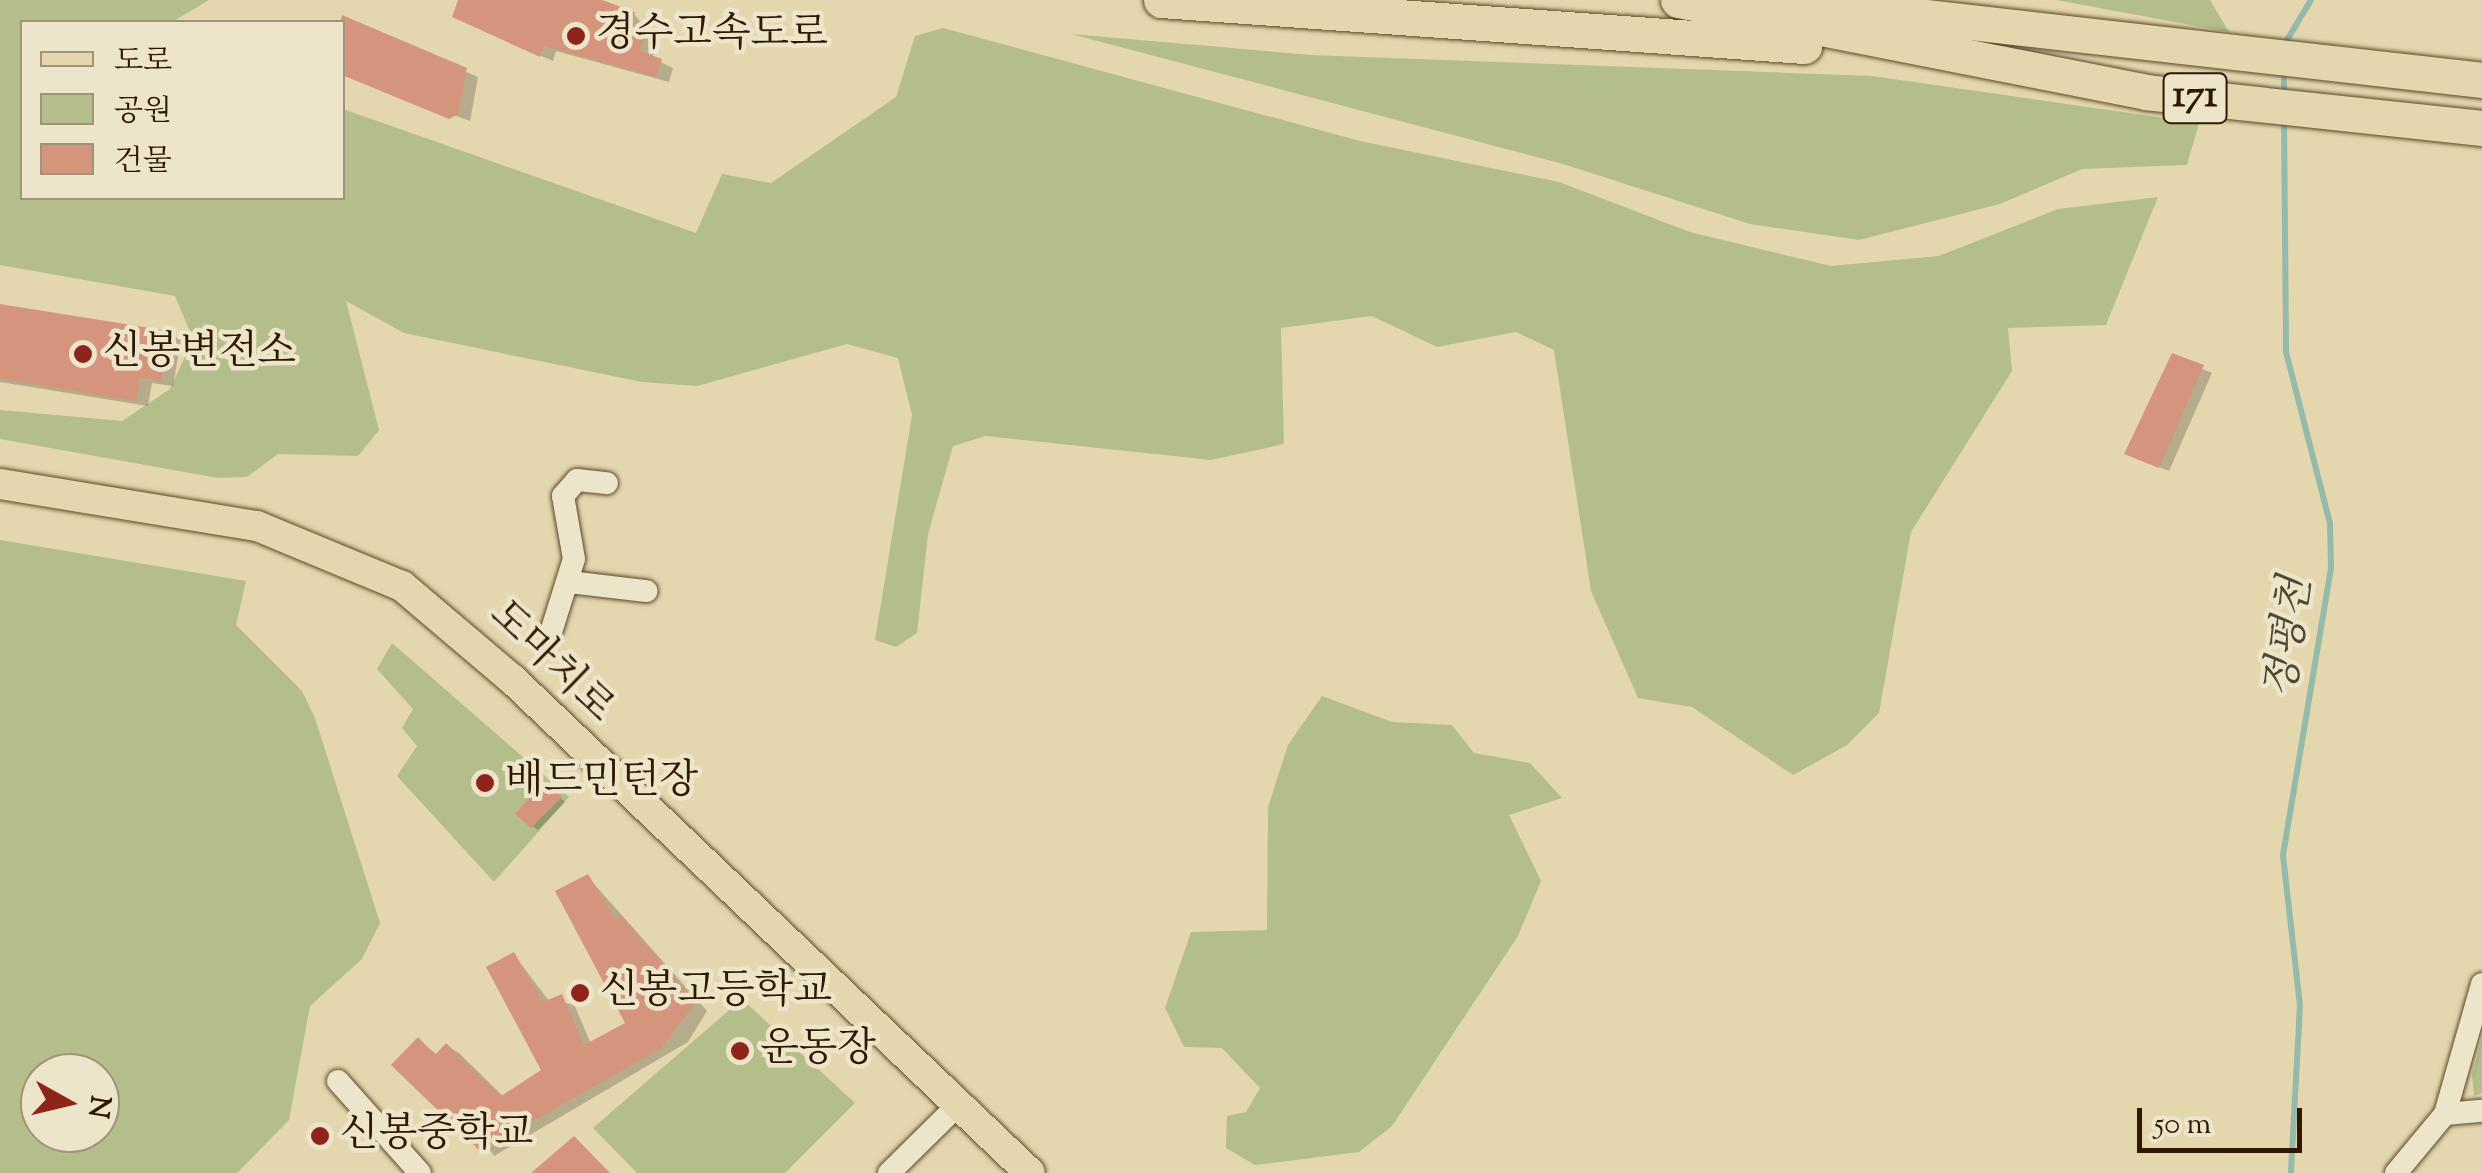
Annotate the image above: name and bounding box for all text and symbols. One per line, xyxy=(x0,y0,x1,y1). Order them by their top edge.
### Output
place label: 경수고속도로 xyxy=(596,12,828,60)
legend xyxy=(20,20,345,200)
marker: 경수고속도로 xyxy=(565,25,587,47)
text: 도로 xyxy=(114,41,172,84)
road number: 171 xyxy=(2162,65,2228,131)
text: 공원 xyxy=(114,91,172,134)
text: 건물 xyxy=(114,141,172,184)
place label: 신봉변전소 xyxy=(103,330,296,378)
marker: 신봉변전소 xyxy=(72,343,94,365)
water label: 정평천 xyxy=(2258,574,2324,702)
street label: 도마치로 xyxy=(478,592,622,734)
place label: 배드민턴장 xyxy=(505,759,698,807)
marker: 배드민턴장 xyxy=(474,772,496,794)
place label: 신봉고등학교 xyxy=(600,969,832,1017)
marker: 신봉고등학교 xyxy=(569,982,591,1004)
place label: 운동장 xyxy=(760,1027,876,1075)
marker: 운동장 xyxy=(729,1040,751,1062)
north arrow xyxy=(20,1053,120,1153)
scale bar xyxy=(2142,1088,2307,1150)
text: N xyxy=(76,1093,119,1121)
text: 50 m xyxy=(2154,1104,2211,1147)
place label: 신봉중학교 xyxy=(340,1112,533,1160)
marker: 신봉중학교 xyxy=(309,1125,331,1147)

